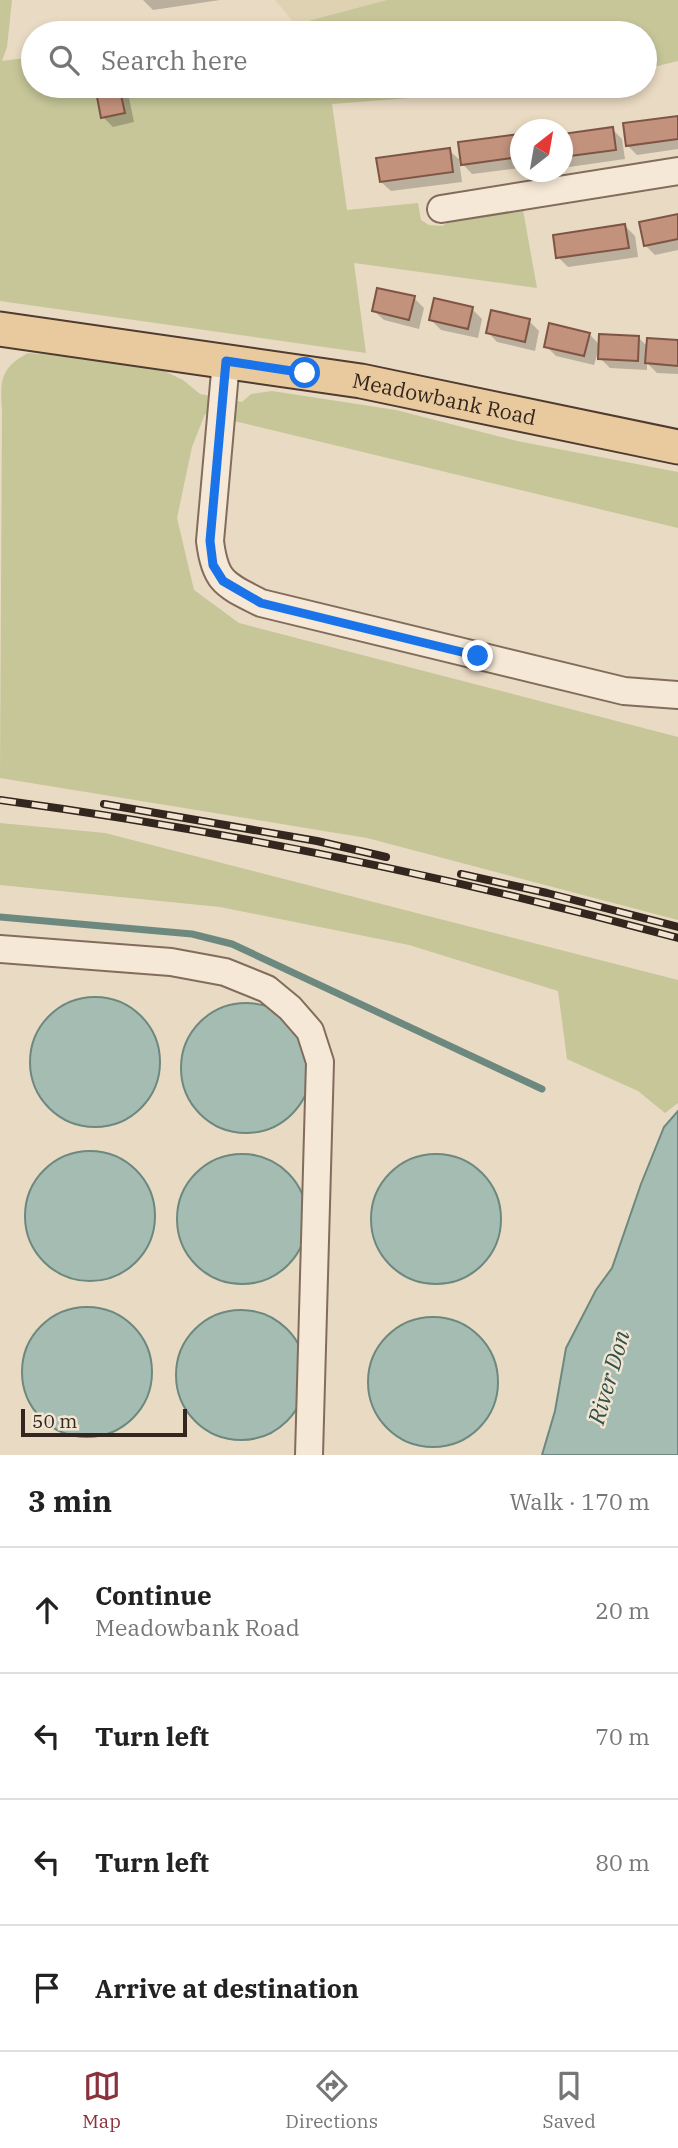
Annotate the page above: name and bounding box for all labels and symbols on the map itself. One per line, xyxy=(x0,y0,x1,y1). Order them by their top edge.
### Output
north arrow xyxy=(510,119,573,182)
route start xyxy=(289,357,320,388)
street label: Meadowbank Road xyxy=(350,366,539,431)
route end xyxy=(462,640,493,671)
water label: River Don xyxy=(580,1326,636,1428)
scale bar xyxy=(21,1406,187,1438)

